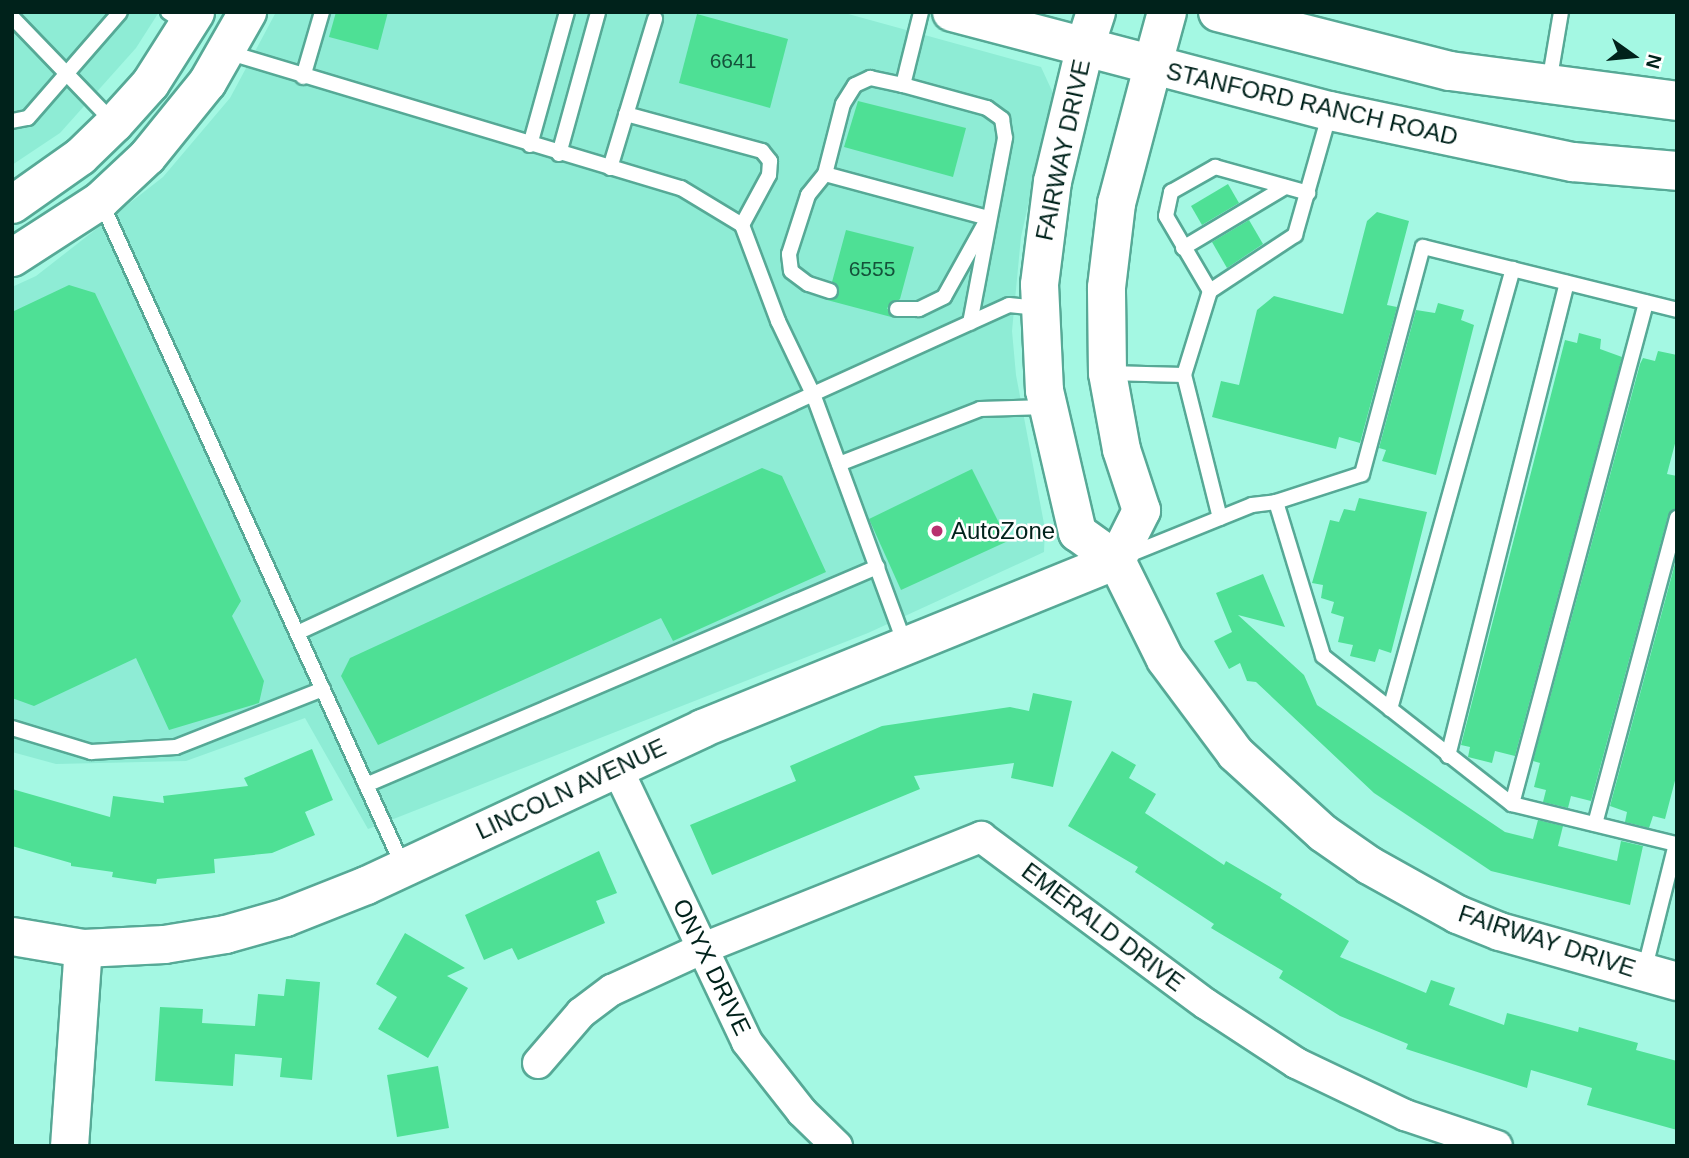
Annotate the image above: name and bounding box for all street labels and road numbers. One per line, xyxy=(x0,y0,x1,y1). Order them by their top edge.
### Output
street label: STANFORD RANCH ROAD xyxy=(1163,56,1461,152)
street label: FAIRWAY DRIVE xyxy=(1030,57,1096,243)
street label: LINCOLN AVENUE xyxy=(471,732,671,846)
street label: EMERALD DRIVE xyxy=(1016,857,1190,997)
street label: ONYX DRIVE xyxy=(667,894,757,1040)
street label: FAIRWAY DRIVE xyxy=(1455,899,1639,983)

